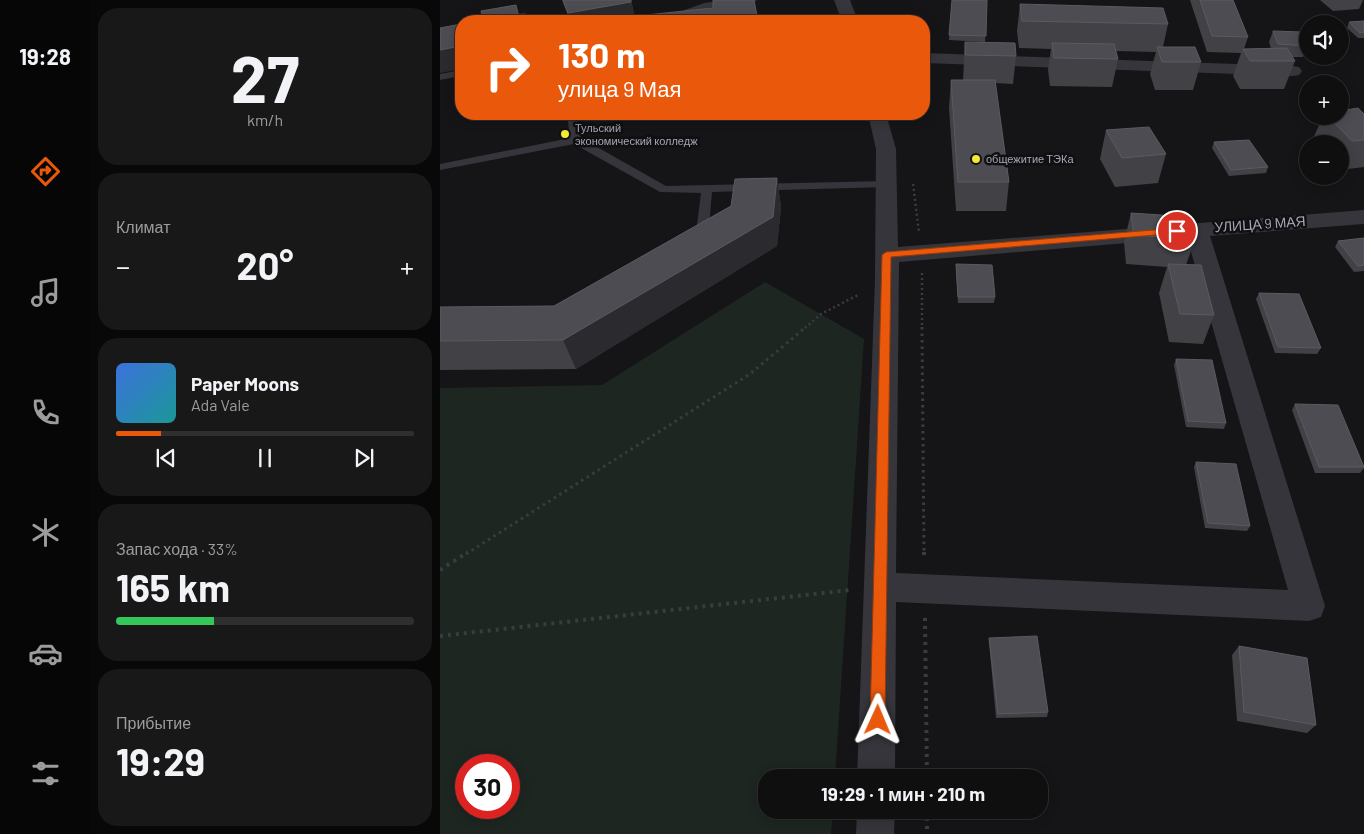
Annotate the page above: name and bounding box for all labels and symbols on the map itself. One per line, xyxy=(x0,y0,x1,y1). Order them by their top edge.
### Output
place label: Тульский экономический колледж xyxy=(575,121,698,147)
marker: Тульский экономический колледж xyxy=(559,128,571,140)
place label: общежитие ТЭКа xyxy=(986,152,1074,165)
marker: общежитие ТЭКа xyxy=(970,153,982,165)
pin xyxy=(1156,210,1198,252)
street label: УЛИЦА 9 МАЯ xyxy=(1214,212,1306,235)
position arrow xyxy=(851,693,903,745)
speed limit sign: 30 xyxy=(455,754,520,819)

